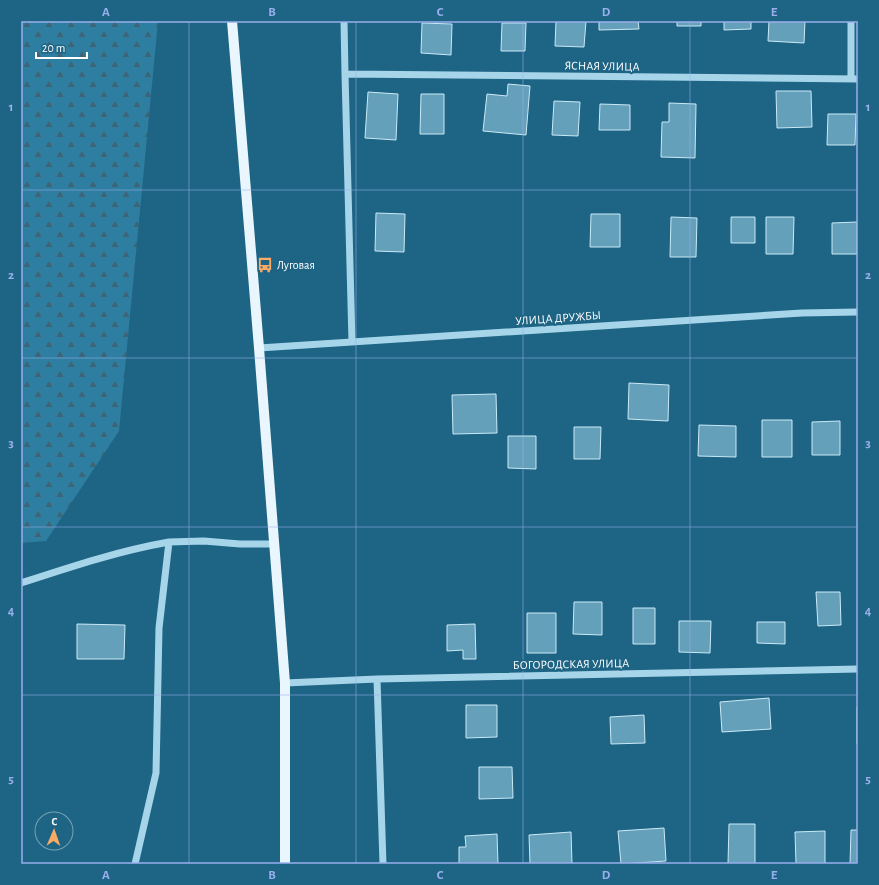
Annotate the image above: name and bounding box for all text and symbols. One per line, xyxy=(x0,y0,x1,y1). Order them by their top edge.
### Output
text: A xyxy=(102,6,110,19)
text: B xyxy=(268,6,276,19)
text: C xyxy=(437,6,444,19)
text: D xyxy=(602,6,611,19)
text: E xyxy=(771,6,778,19)
scale bar xyxy=(36,34,87,60)
text: 20 m xyxy=(42,42,65,54)
street label: ЯСНАЯ УЛИЦА xyxy=(564,59,640,73)
text: 1 xyxy=(9,101,13,114)
text: 1 xyxy=(866,101,870,114)
bus stop icon: Луговая xyxy=(256,256,274,274)
place label: Луговая xyxy=(277,259,315,272)
text: 2 xyxy=(8,269,14,282)
text: 2 xyxy=(865,269,871,282)
street label: УЛИЦА ДРУЖБЫ xyxy=(515,309,601,327)
text: 3 xyxy=(8,437,14,450)
text: 3 xyxy=(865,437,871,450)
text: 4 xyxy=(8,605,15,618)
text: 4 xyxy=(865,605,872,618)
street label: БОГОРОДСКАЯ УЛИЦА xyxy=(513,657,629,671)
text: 5 xyxy=(8,773,14,786)
text: 5 xyxy=(865,773,871,786)
north arrow xyxy=(34,811,74,851)
text: С xyxy=(51,816,58,827)
text: A xyxy=(102,869,110,882)
text: B xyxy=(268,869,276,882)
text: C xyxy=(437,869,444,882)
text: D xyxy=(602,869,611,882)
text: E xyxy=(771,869,778,882)

